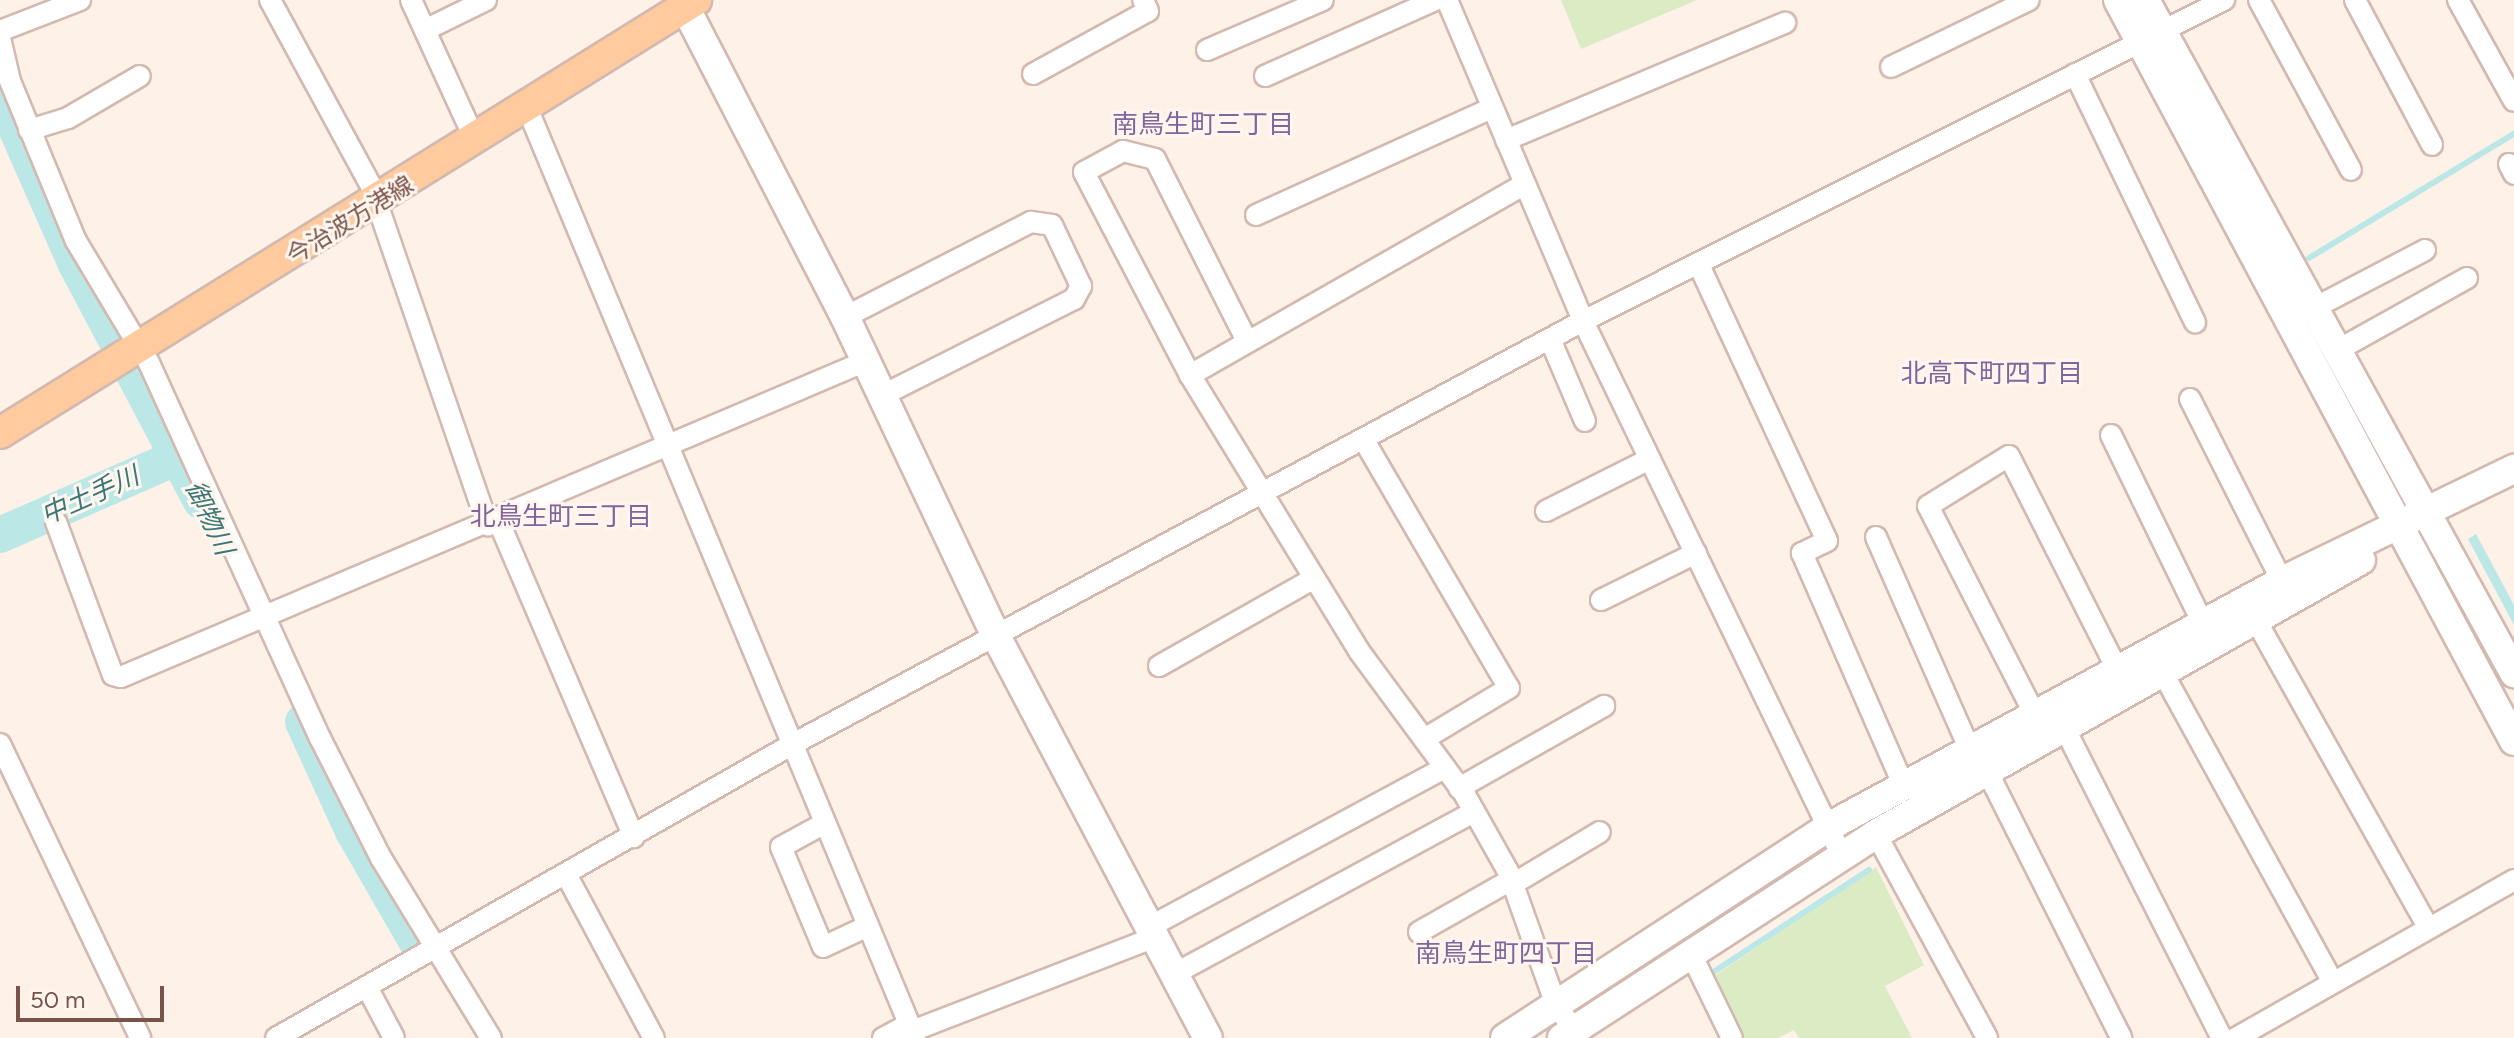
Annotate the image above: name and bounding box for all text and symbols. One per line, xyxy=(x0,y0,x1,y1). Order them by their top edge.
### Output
district label: 南鳥生町三丁目 xyxy=(1112,109,1294,141)
street label: 今治波方港線 xyxy=(281,170,419,270)
district label: 北高下町四丁目 xyxy=(1901,358,2083,390)
water label: 中土手川 xyxy=(36,461,144,531)
water label: 御物川 xyxy=(178,476,240,560)
district label: 北鳥生町三丁目 xyxy=(470,501,652,533)
district label: 南鳥生町四丁目 xyxy=(1415,938,1597,970)
scale bar xyxy=(20,970,168,1020)
text: 50 m xyxy=(30,985,86,1014)

